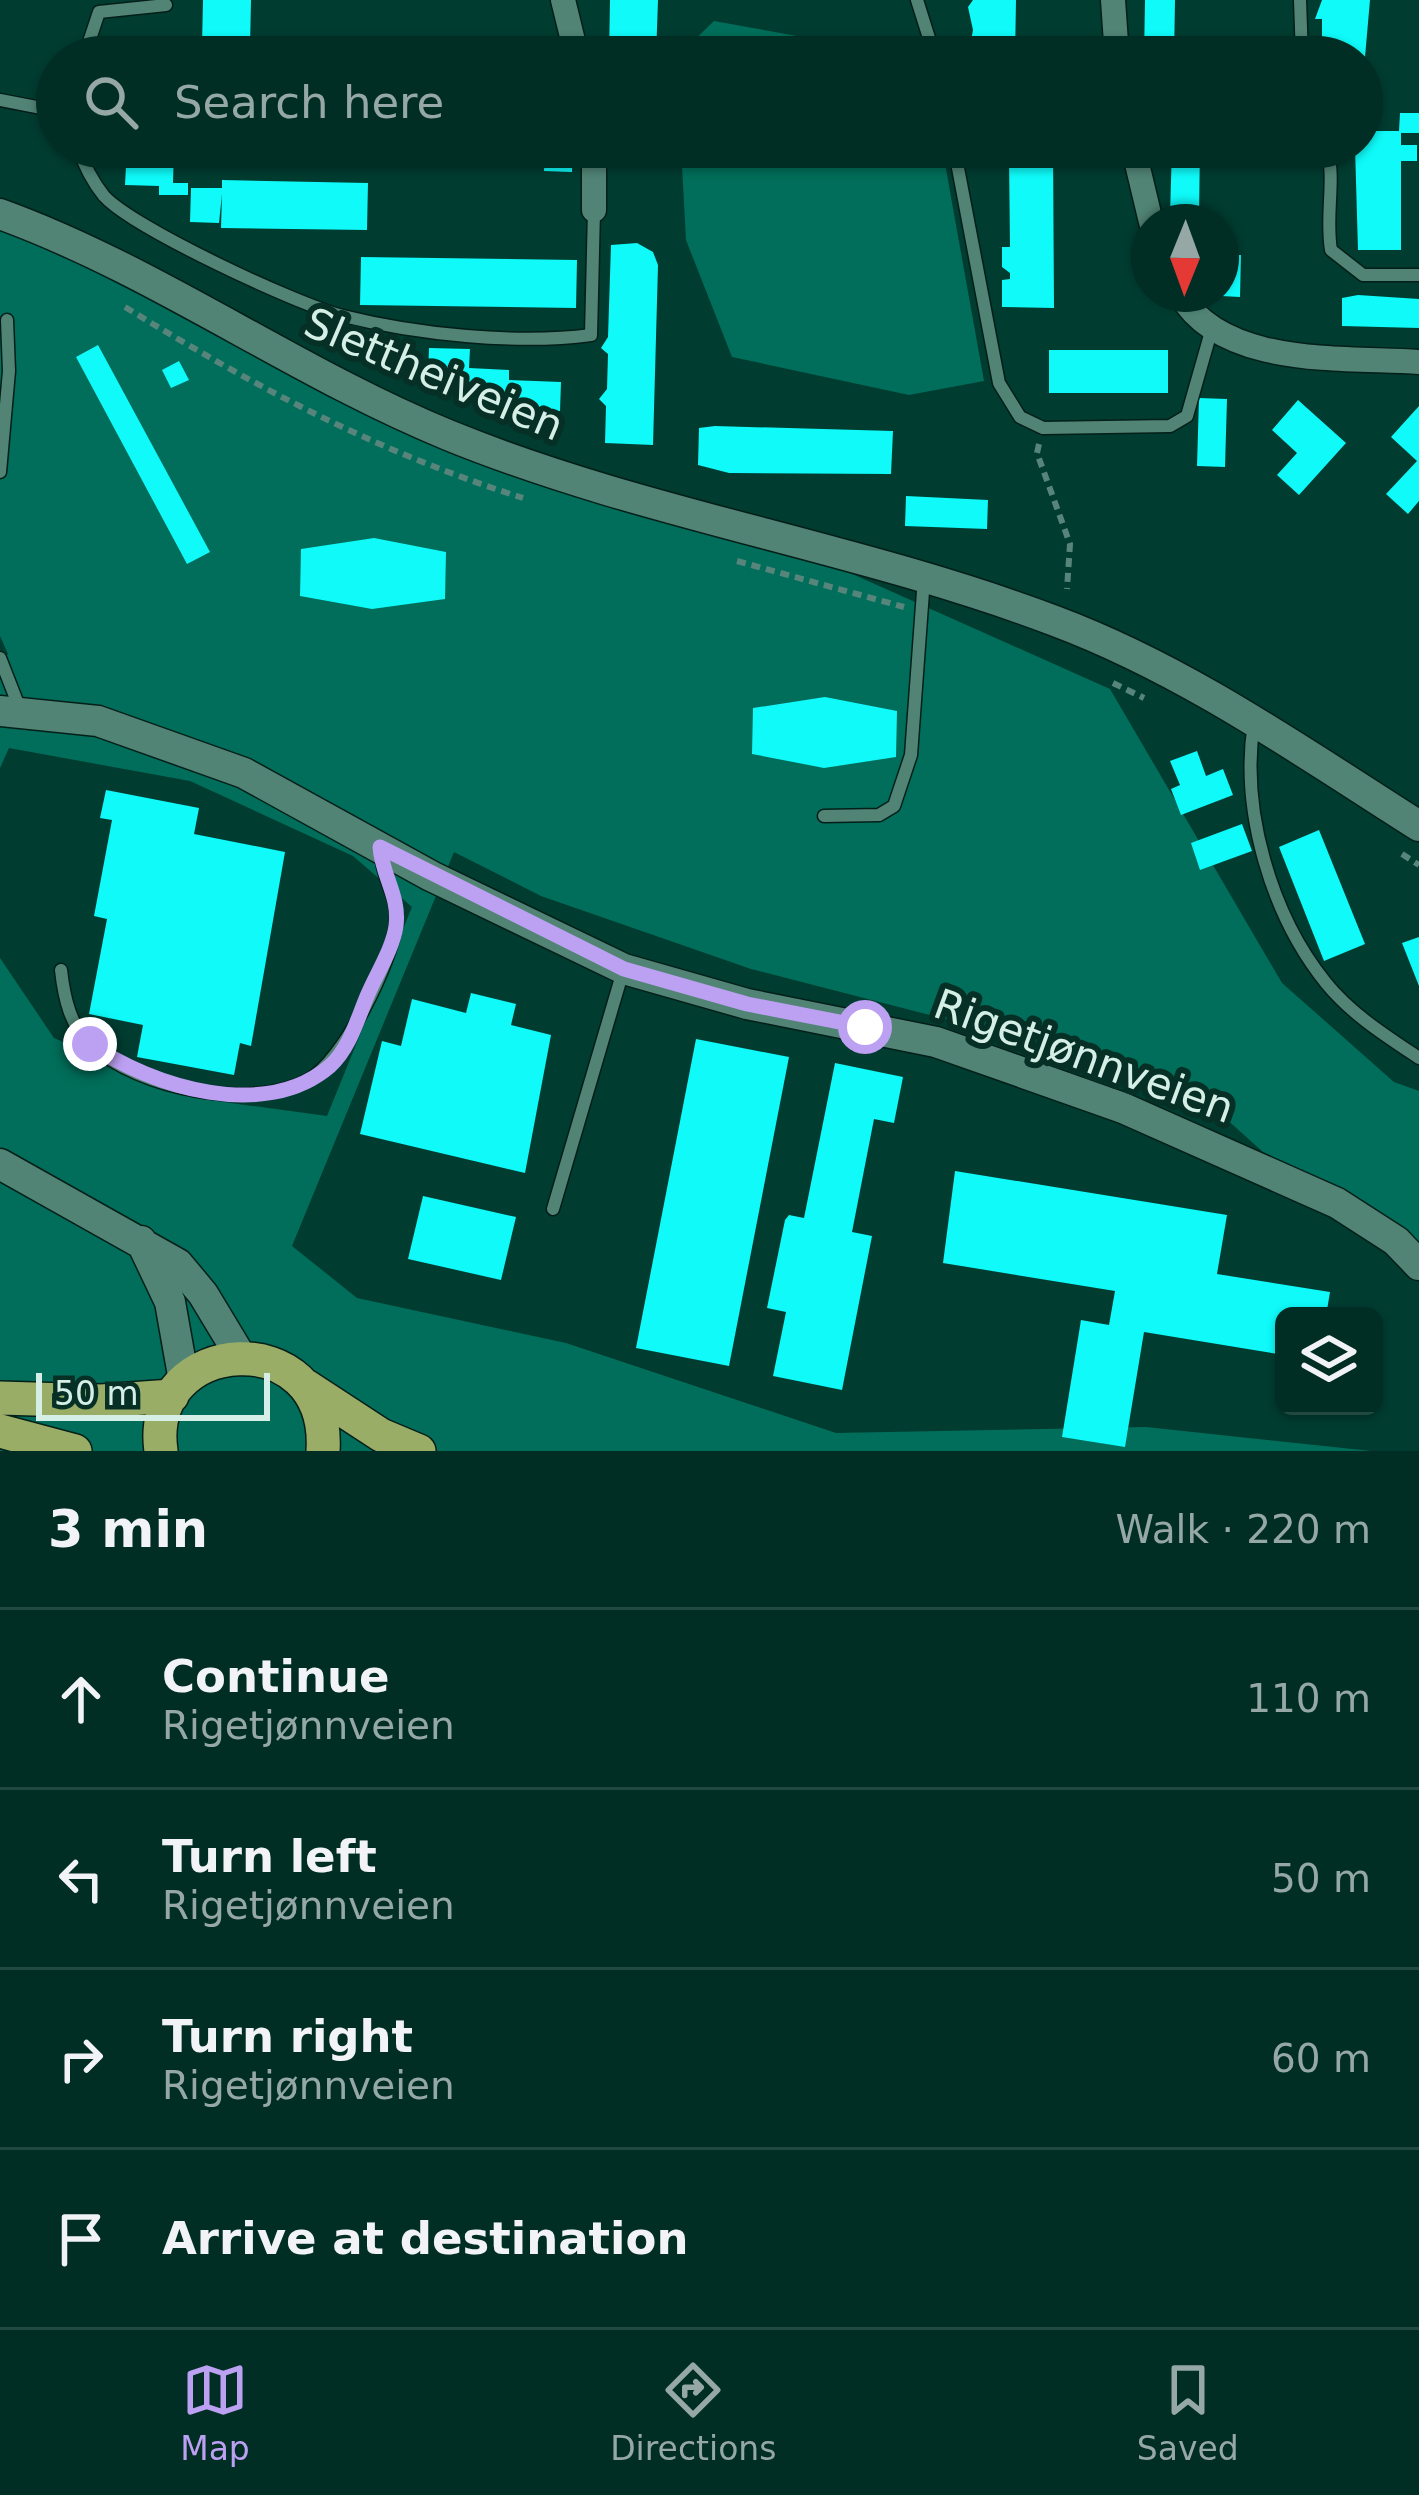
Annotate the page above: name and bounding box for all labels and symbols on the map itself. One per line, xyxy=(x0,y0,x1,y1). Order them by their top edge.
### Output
north arrow xyxy=(1131,204,1239,312)
street label: Slettheiveien xyxy=(297,298,571,450)
street label: Rigetjønnveien xyxy=(928,979,1240,1133)
route start xyxy=(838,1000,892,1054)
route end xyxy=(63,1017,117,1071)
scale bar xyxy=(36,1367,270,1420)

